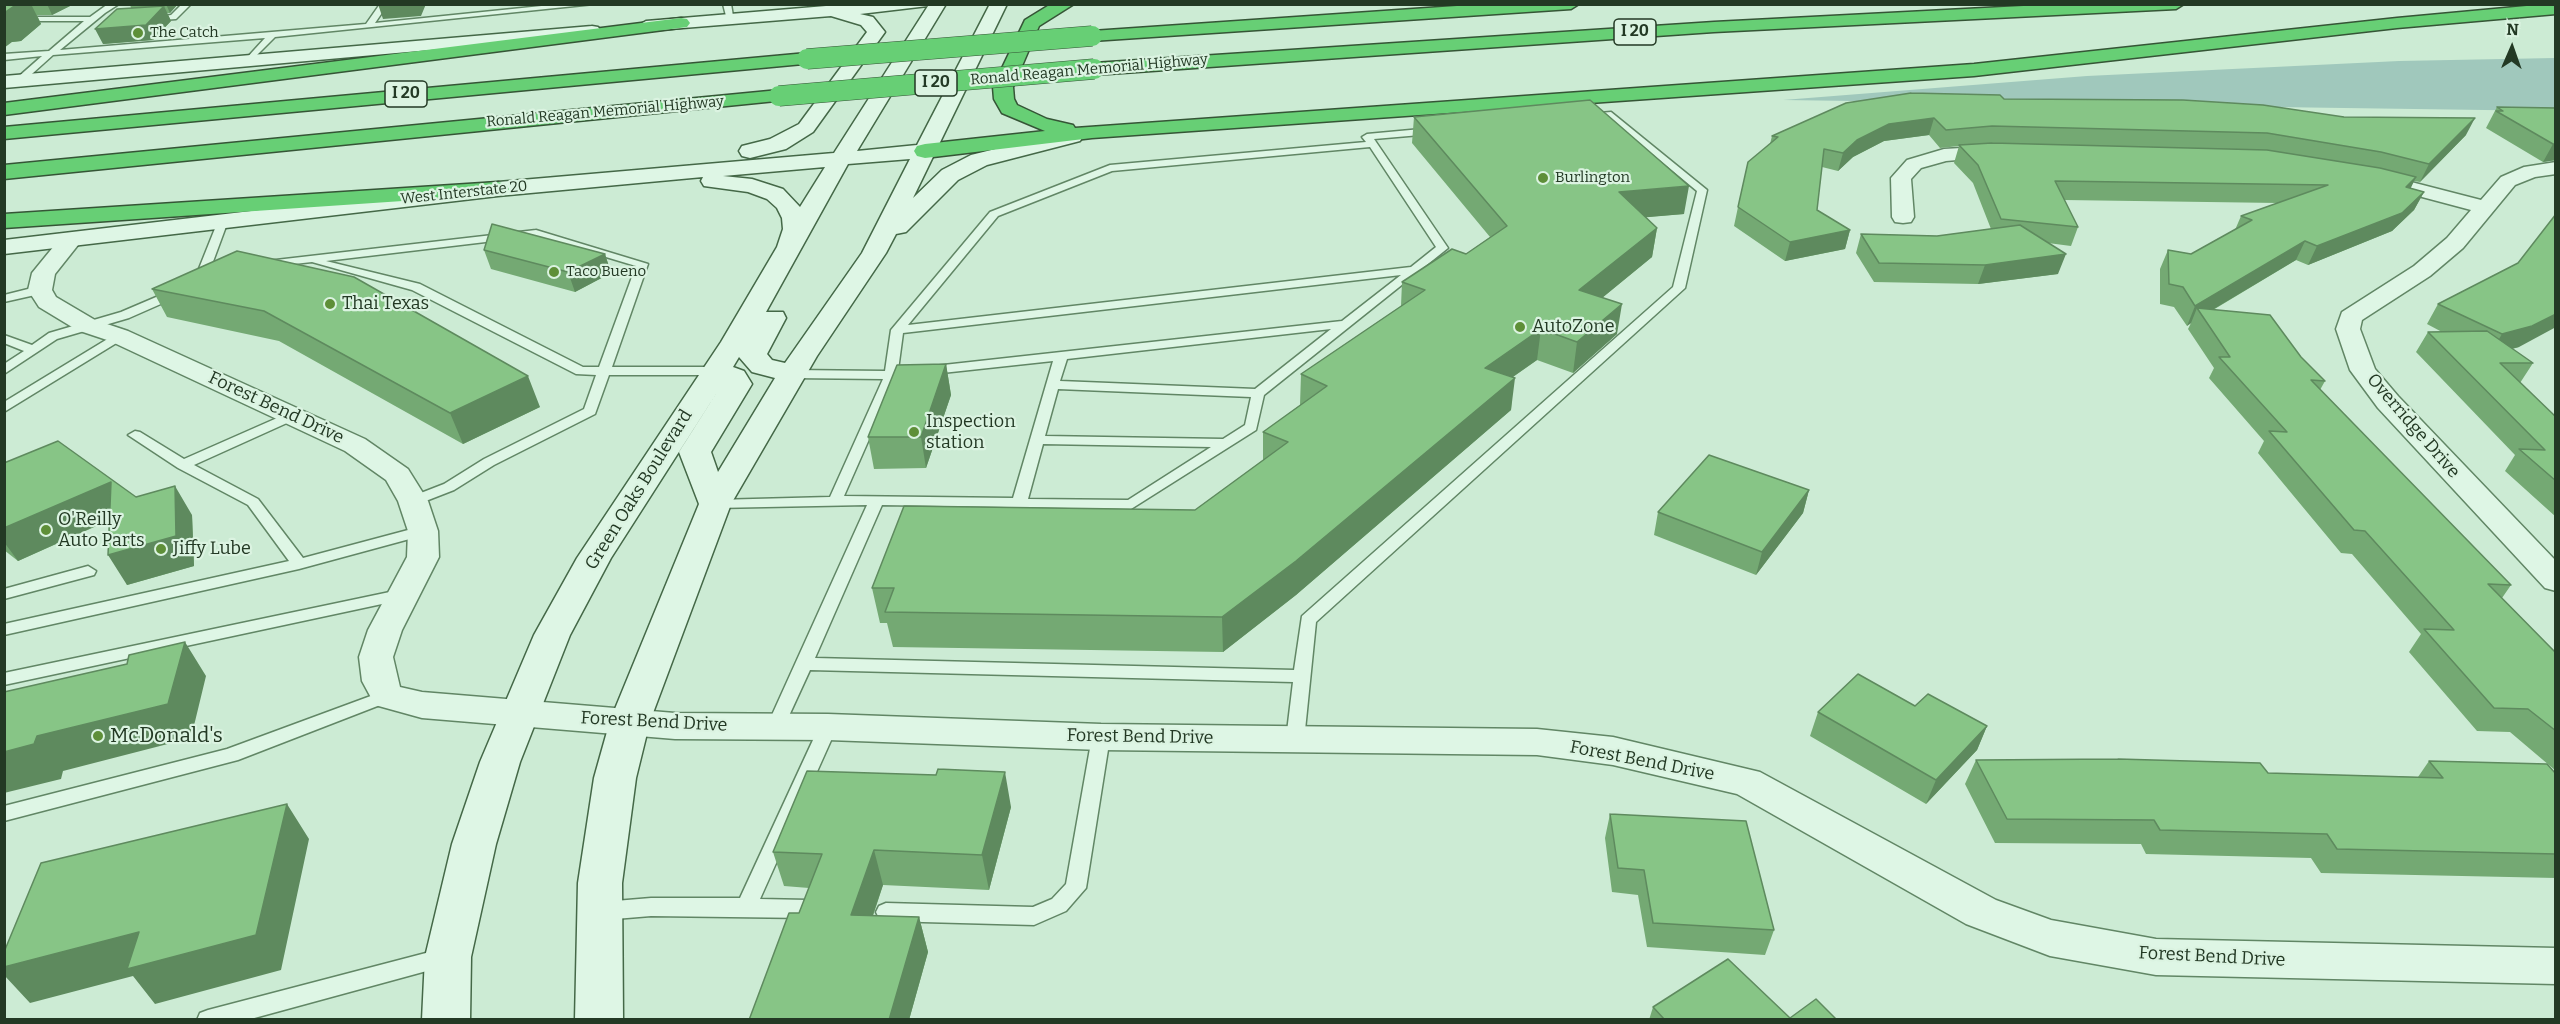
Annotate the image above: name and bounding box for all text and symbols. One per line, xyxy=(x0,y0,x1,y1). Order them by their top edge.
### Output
north arrow xyxy=(2482,18,2542,78)
road number: I 20 xyxy=(1614,19,1656,45)
text: N xyxy=(2506,20,2519,39)
place label: The Catch xyxy=(150,24,219,42)
marker: The Catch xyxy=(131,26,145,40)
street label: Ronald Reagan Memorial Highway xyxy=(969,51,1209,89)
road number: I 20 xyxy=(915,70,957,96)
road number: I 20 xyxy=(385,81,427,107)
street label: Ronald Reagan Memorial Highway xyxy=(485,93,725,131)
place label: Burlington xyxy=(1555,169,1630,187)
marker: Burlington xyxy=(1536,171,1550,185)
street label: West Interstate 20 xyxy=(400,177,528,209)
place label: Taco Bueno xyxy=(566,263,646,281)
marker: Taco Bueno xyxy=(547,265,561,279)
place label: Thai Texas xyxy=(342,293,429,315)
marker: Thai Texas xyxy=(323,297,337,311)
place label: AutoZone xyxy=(1532,316,1615,338)
marker: AutoZone xyxy=(1513,320,1527,334)
street label: Forest Bend Drive xyxy=(205,367,347,449)
street label: Overridge Drive xyxy=(2362,369,2464,483)
street label: Green Oaks Boulevard xyxy=(581,406,697,574)
place label: Inspection station xyxy=(926,411,1016,454)
marker: Inspection station xyxy=(907,425,921,439)
place label: O'Reilly Auto Parts xyxy=(58,509,145,552)
marker: O'Reilly Auto Parts xyxy=(39,523,53,537)
place label: Jiffy Lube xyxy=(173,538,251,560)
marker: Jiffy Lube xyxy=(154,542,168,556)
street label: Forest Bend Drive xyxy=(580,707,728,737)
place label: McDonald's xyxy=(110,723,223,749)
street label: Forest Bend Drive xyxy=(1066,725,1214,749)
marker: McDonald's xyxy=(91,729,105,743)
street label: Forest Bend Drive xyxy=(1568,736,1716,786)
street label: Forest Bend Drive xyxy=(2138,942,2286,972)

